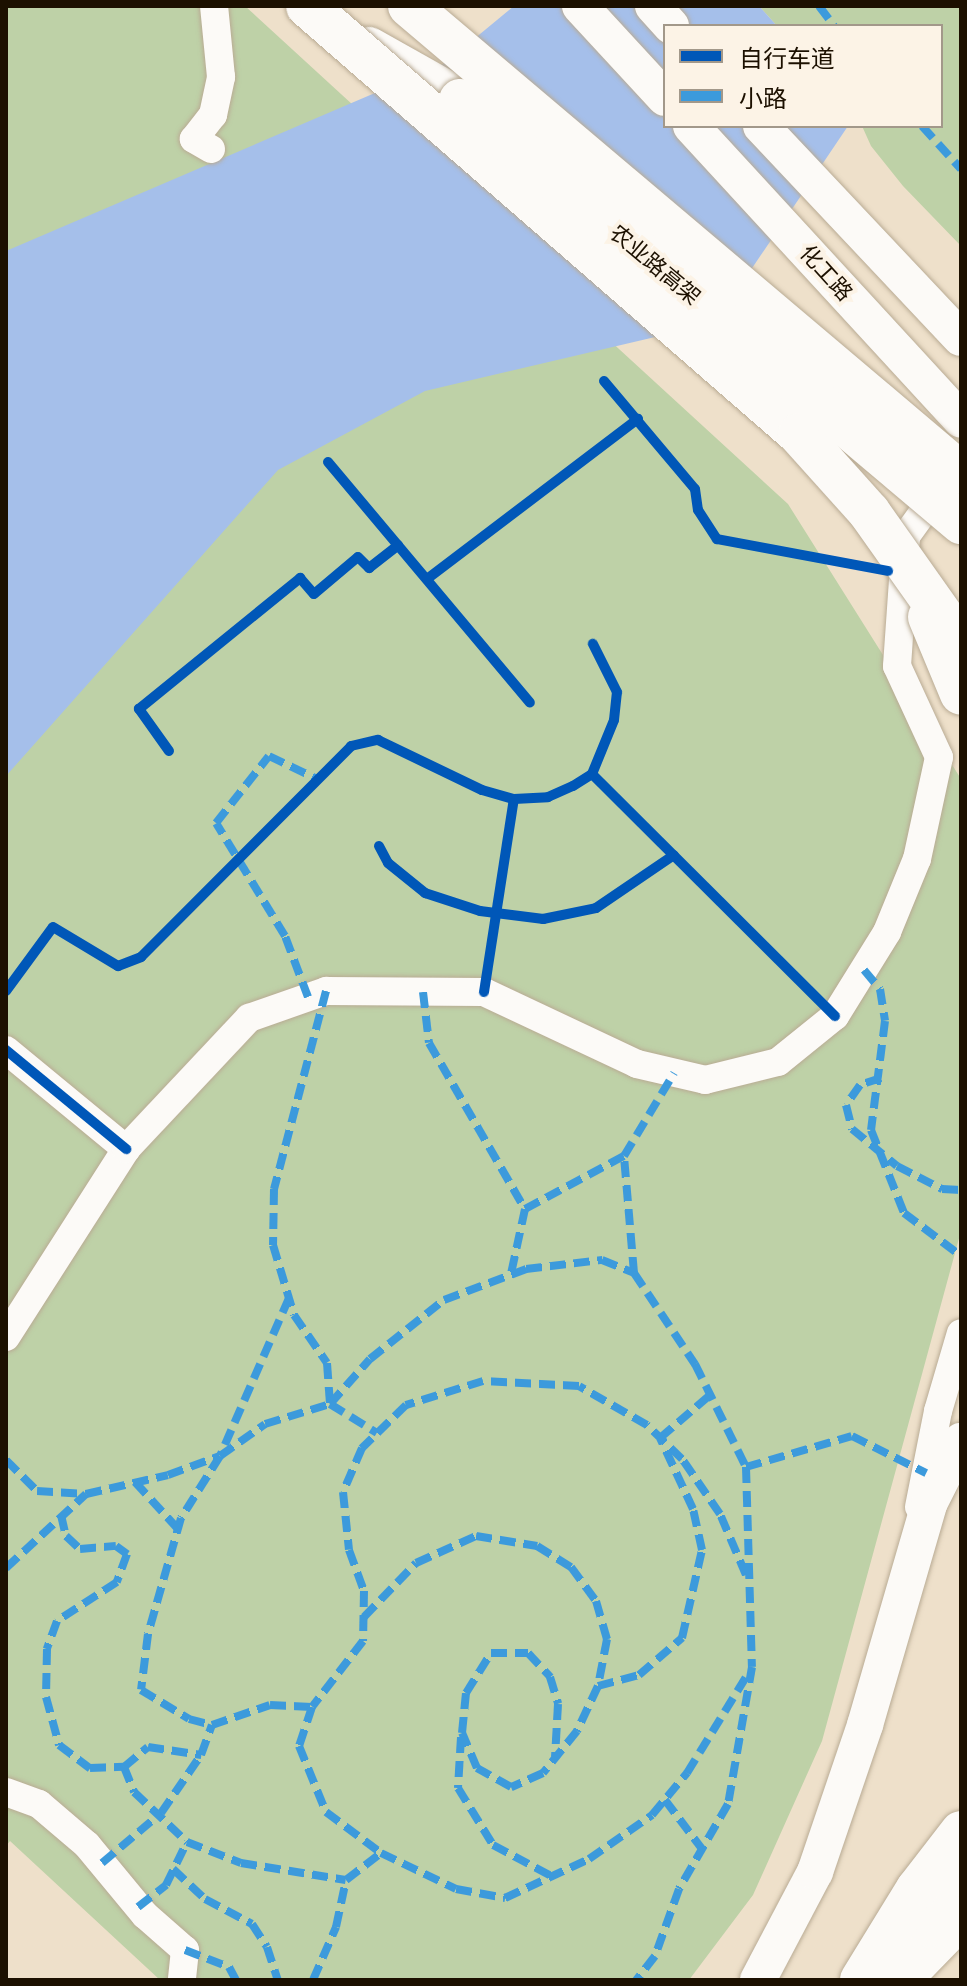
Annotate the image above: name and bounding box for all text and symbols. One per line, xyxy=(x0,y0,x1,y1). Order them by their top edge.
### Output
legend xyxy=(663,24,943,128)
text: 自行车道 xyxy=(739,44,835,73)
text: 小路 xyxy=(739,84,787,113)
street label: 农业路高架 xyxy=(604,220,706,310)
street label: 化工路 xyxy=(794,240,858,306)

